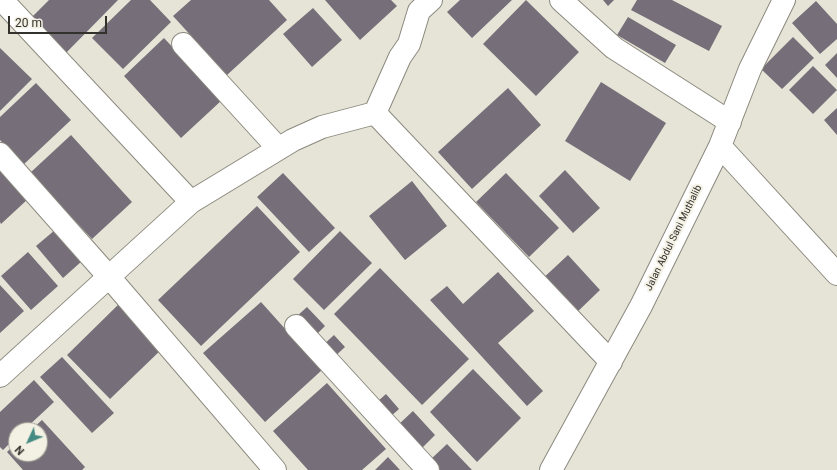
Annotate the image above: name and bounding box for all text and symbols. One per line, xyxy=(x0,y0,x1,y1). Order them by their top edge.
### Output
scale bar xyxy=(10,8,109,34)
text: 20 m xyxy=(15,16,42,30)
street label: Jalan Abdul Sani Muthalib xyxy=(643,183,705,293)
north arrow xyxy=(8,422,48,462)
text: N xyxy=(12,443,27,457)

